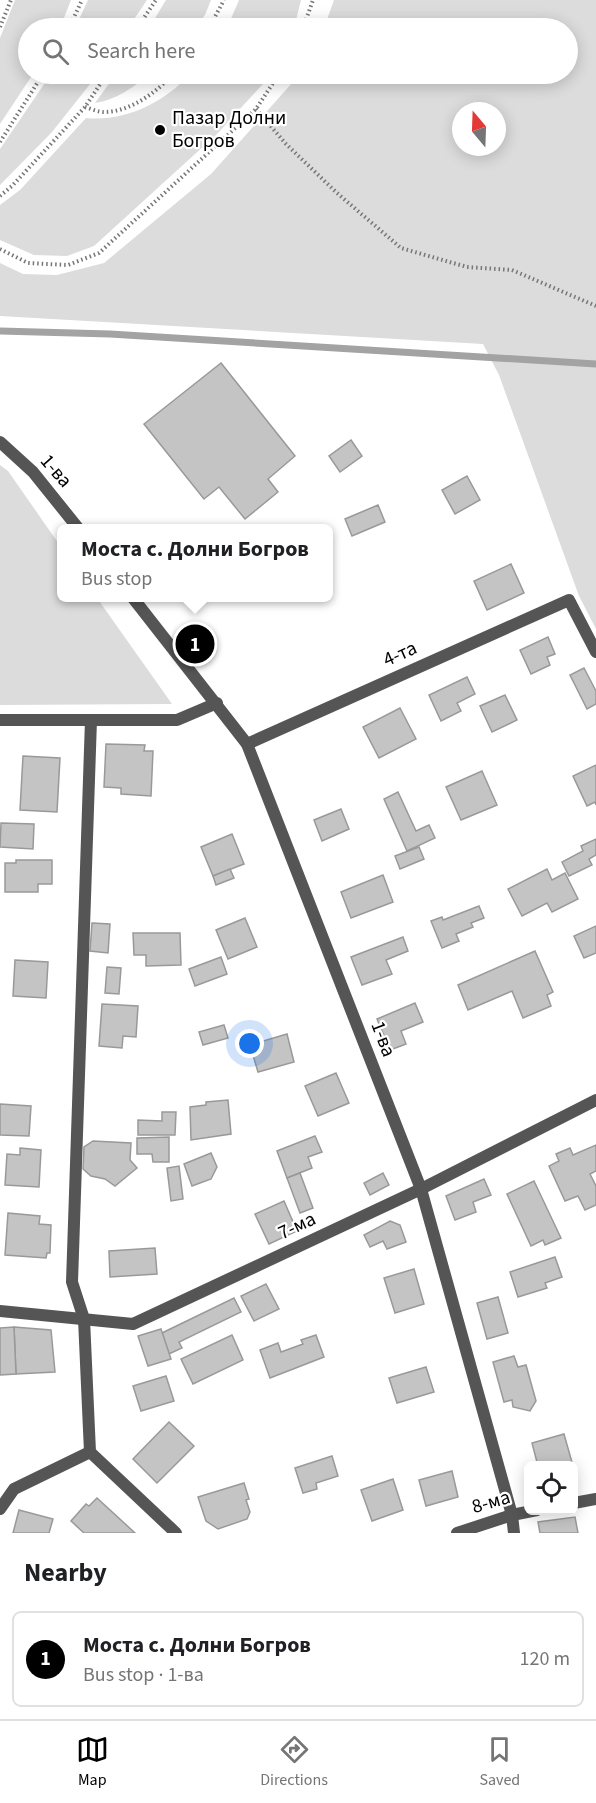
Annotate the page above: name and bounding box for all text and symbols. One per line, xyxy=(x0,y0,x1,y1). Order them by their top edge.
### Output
search box xyxy=(18,18,578,84)
icon: search xyxy=(39,35,72,68)
text: Search here xyxy=(87,35,195,67)
north arrow xyxy=(452,102,506,156)
place label: Пазар Долни Богров xyxy=(172,104,286,155)
marker: Пазар Долни Богров xyxy=(153,123,167,137)
street label: 1-ва xyxy=(33,448,79,494)
popup xyxy=(57,524,333,602)
text: Моста с. Долни Богров xyxy=(81,533,309,565)
text: Bus stop xyxy=(81,565,152,593)
pin: 1 xyxy=(176,622,214,666)
street label: 4-та xyxy=(379,634,421,674)
street label: 1-ва xyxy=(363,1017,403,1061)
your location xyxy=(235,1029,264,1058)
street label: 7-ма xyxy=(273,1205,321,1247)
map controls xyxy=(524,1461,578,1515)
button: locate xyxy=(524,1461,578,1515)
street label: 8-ма xyxy=(468,1483,514,1521)
text: Nearby xyxy=(24,1554,107,1591)
text: Моста с. Долни Богров xyxy=(83,1629,311,1661)
text: 1 xyxy=(40,1645,51,1673)
text: 120 m xyxy=(520,1645,570,1673)
text: Bus stop · 1-ва xyxy=(83,1661,204,1689)
tab: Map xyxy=(76,1733,109,1791)
tab: Directions xyxy=(260,1733,328,1791)
tab: Saved xyxy=(479,1733,520,1791)

